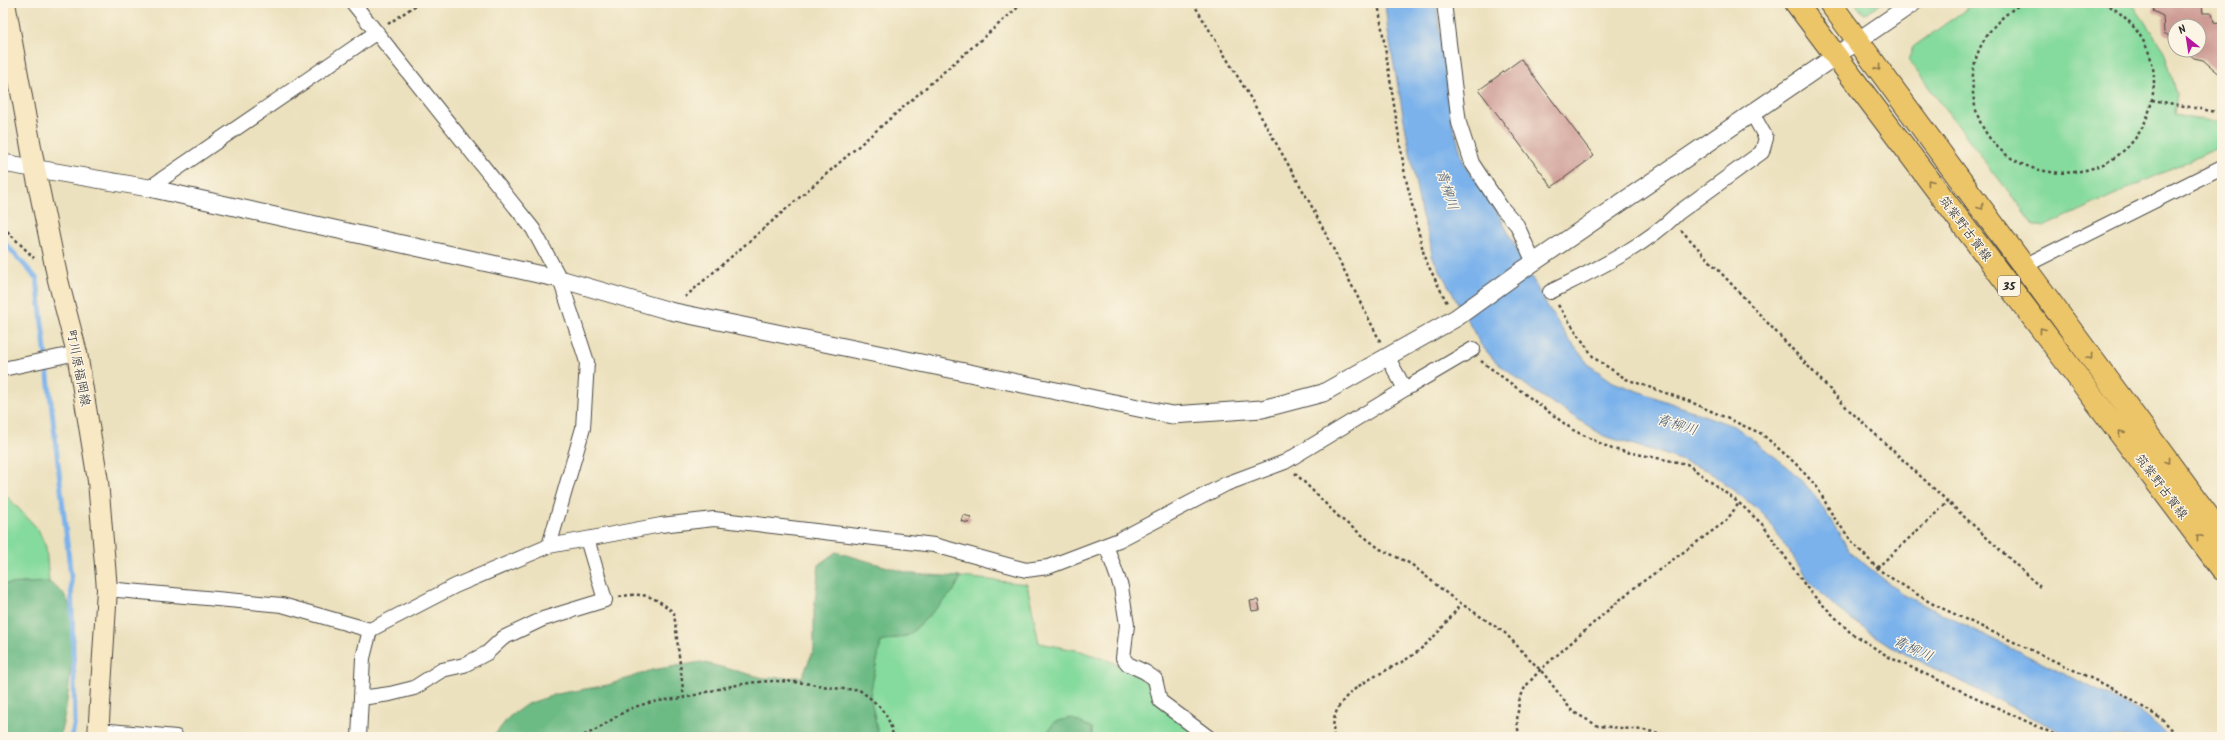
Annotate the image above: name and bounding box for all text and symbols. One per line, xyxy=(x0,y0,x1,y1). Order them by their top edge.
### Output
north arrow xyxy=(2167,18,2207,58)
text: N xyxy=(2175,21,2190,40)
one-way arrow xyxy=(1874,64,1881,71)
water label: 青柳川 xyxy=(1430,167,1464,213)
one-way arrow xyxy=(1928,179,1935,186)
street label: 筑紫野古賀線 xyxy=(1933,192,1997,267)
one-way arrow xyxy=(1976,202,1983,209)
road number: 35 xyxy=(1998,276,2020,296)
one-way arrow xyxy=(2040,327,2047,334)
street label: 町川原福岡線 xyxy=(60,328,96,409)
one-way arrow xyxy=(2085,352,2092,359)
water label: 青柳川 xyxy=(1654,408,1700,442)
one-way arrow xyxy=(2119,431,2126,438)
street label: 筑紫野古賀線 xyxy=(2129,450,2193,525)
one-way arrow xyxy=(2163,457,2170,464)
one-way arrow xyxy=(2197,535,2204,542)
water label: 青柳川 xyxy=(1889,630,1937,668)

